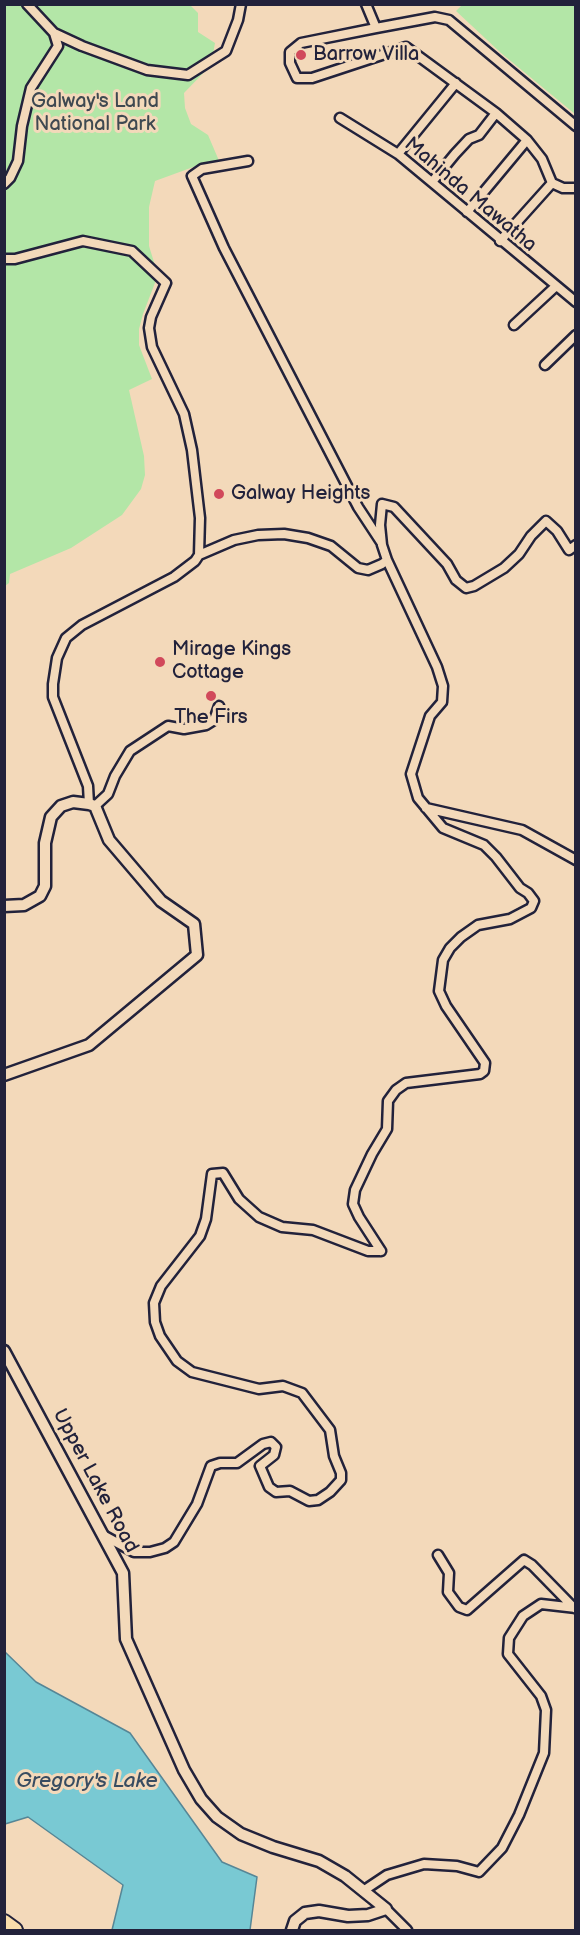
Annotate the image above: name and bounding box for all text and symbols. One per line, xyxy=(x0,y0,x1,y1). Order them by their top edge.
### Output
place label: Barrow Villa xyxy=(313,43,419,67)
marker: Barrow Villa xyxy=(294,48,308,62)
park label: Galway's Land National Park xyxy=(31,90,159,137)
street label: Mahinda Mawatha xyxy=(399,133,541,257)
place label: Galway Heights xyxy=(231,482,370,506)
marker: Galway Heights xyxy=(212,487,226,501)
place label: Mirage Kings Cottage xyxy=(172,638,291,685)
marker: Mirage Kings Cottage xyxy=(153,655,167,669)
marker: The Firs xyxy=(204,689,218,703)
place label: The Firs xyxy=(174,706,248,730)
street label: Upper Lake Road xyxy=(47,1405,143,1557)
water label: Gregory's Lake xyxy=(16,1769,158,1795)

